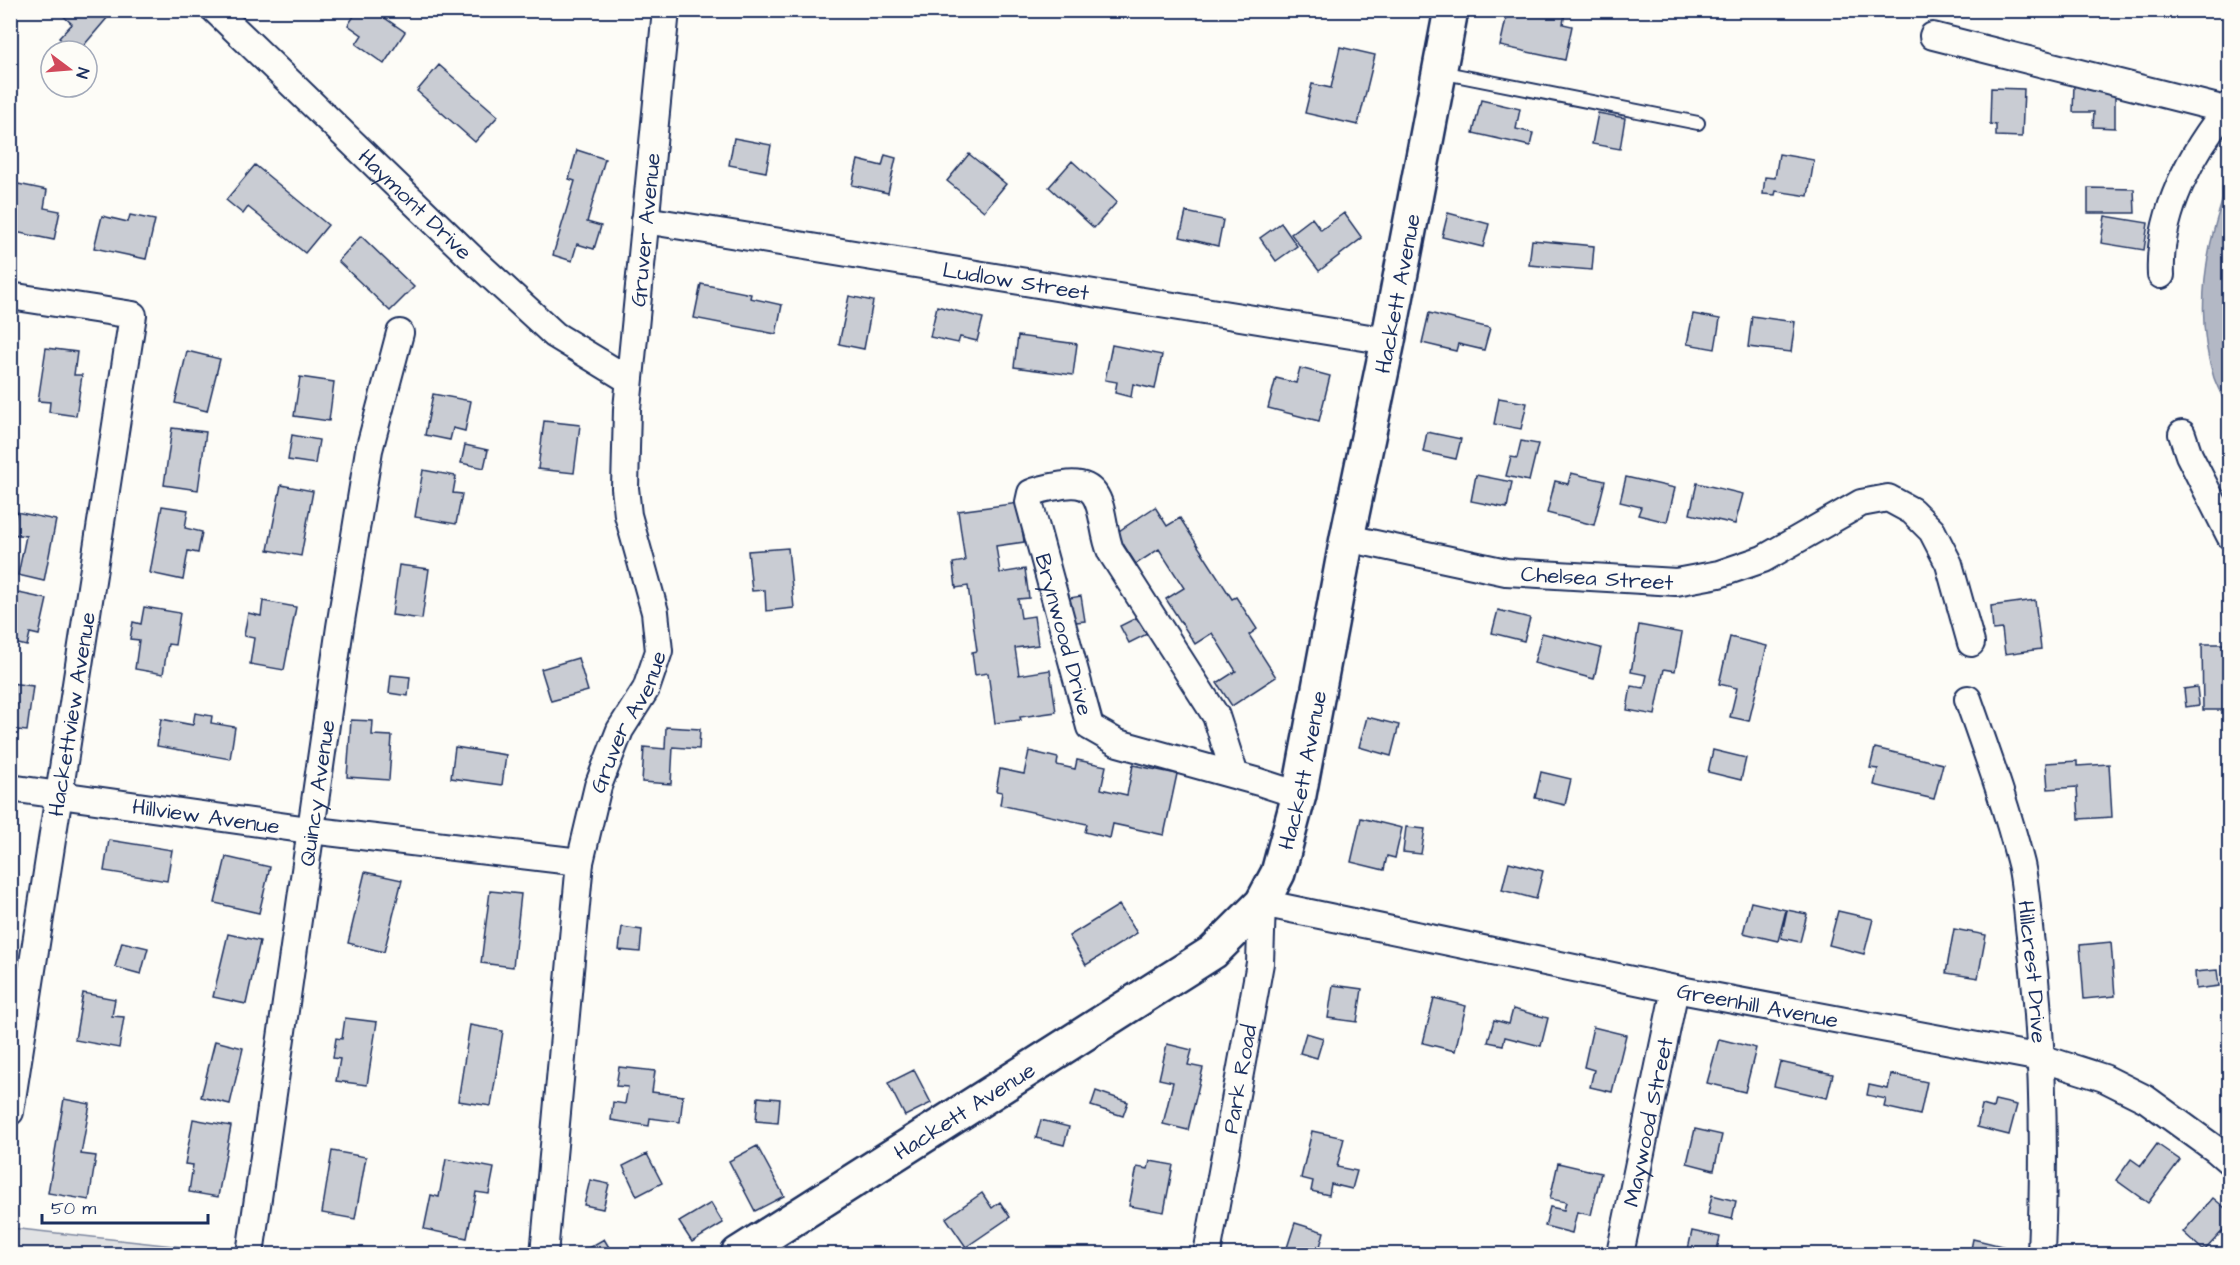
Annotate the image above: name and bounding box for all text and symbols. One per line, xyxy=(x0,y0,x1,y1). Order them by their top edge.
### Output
north arrow xyxy=(39,39,99,99)
text: N xyxy=(71,65,94,81)
street label: Haymont Drive xyxy=(351,142,479,267)
street label: Gruver Avenue xyxy=(623,151,669,308)
street label: Hackett Avenue xyxy=(1368,211,1429,376)
street label: Ludlow Street xyxy=(940,255,1092,309)
street label: Brynwood Drive xyxy=(1027,550,1100,719)
street label: Chelsea Street xyxy=(1520,559,1674,599)
street label: Hackettview Avenue xyxy=(41,610,104,819)
street label: Gruver Avenue xyxy=(583,647,675,798)
street label: Hackett Avenue xyxy=(1271,688,1335,853)
street label: Quincy Avenue xyxy=(292,718,344,868)
street label: Hillview Avenue xyxy=(130,791,282,843)
street label: Hillcrest Drive xyxy=(2009,899,2054,1044)
street label: Greenhill Avenue xyxy=(1674,976,1841,1037)
street label: Park Road xyxy=(1215,1022,1265,1136)
street label: Maywood Street xyxy=(1616,1035,1682,1209)
street label: Hackett Avenue xyxy=(888,1055,1042,1168)
scale bar xyxy=(42,1187,208,1225)
text: 50 m xyxy=(51,1196,96,1221)

